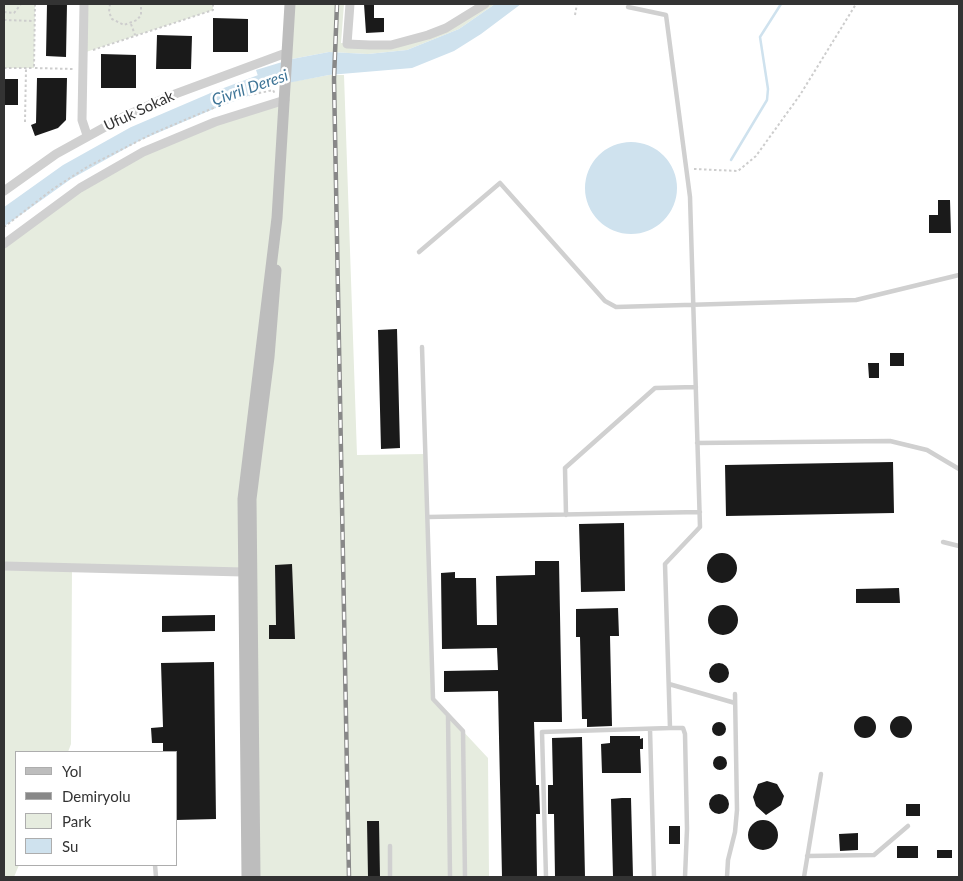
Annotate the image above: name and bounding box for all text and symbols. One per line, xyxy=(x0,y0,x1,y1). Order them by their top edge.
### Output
water label: Çivril Deresi xyxy=(209,66,291,110)
street label: Ufuk Sokak xyxy=(101,87,177,135)
legend xyxy=(15,751,178,866)
text: Yol xyxy=(62,762,82,780)
text: Demiryolu xyxy=(62,787,131,805)
text: Park xyxy=(62,812,91,830)
text: Su xyxy=(62,837,78,855)

